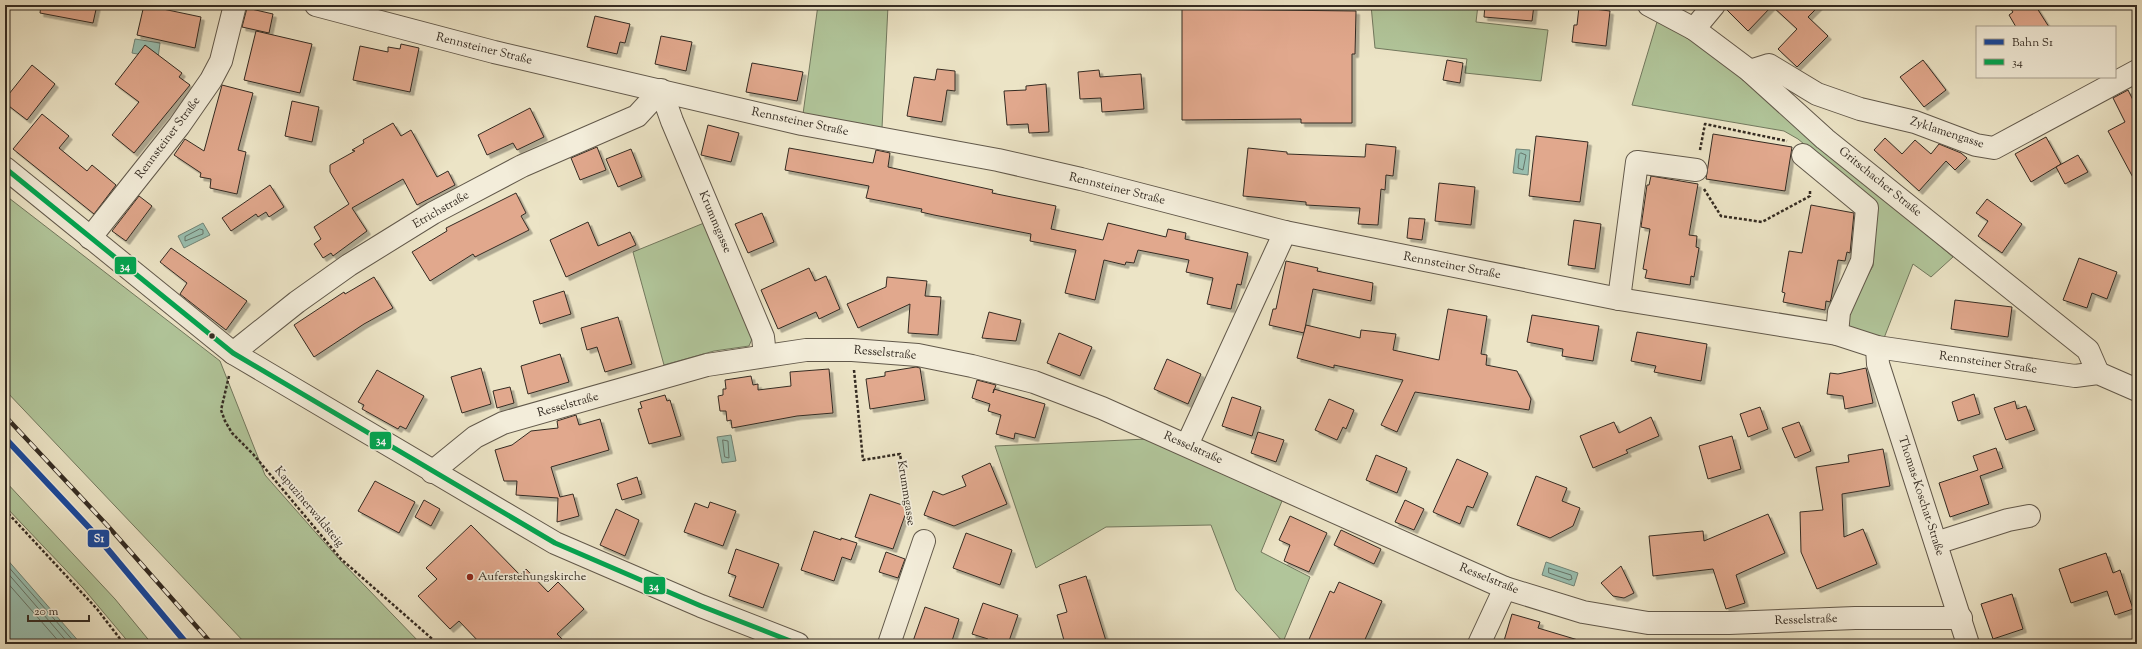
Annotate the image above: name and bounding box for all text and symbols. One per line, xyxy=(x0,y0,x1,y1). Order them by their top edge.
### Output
legend xyxy=(1976,26,2116,78)
street label: Rennsteiner Straße xyxy=(434,28,534,70)
text: Bahn S1 xyxy=(2012,34,2053,52)
text: 34 xyxy=(2012,54,2023,72)
street label: Rennsteiner Straße xyxy=(131,93,205,183)
street label: Rennsteiner Straße xyxy=(750,103,851,141)
street label: Zyklamengasse xyxy=(1908,113,1987,154)
street label: Gritschacher Straße xyxy=(1835,143,1926,221)
street label: Rennsteiner Straße xyxy=(1067,168,1167,210)
street label: Etrichstraße xyxy=(409,186,473,233)
street label: Krummgasse xyxy=(694,188,736,256)
street label: Rennsteiner Straße xyxy=(1402,248,1503,284)
line badge: 34 xyxy=(114,256,137,275)
text: 34 xyxy=(120,259,130,275)
unlabelled marker xyxy=(207,331,217,341)
street label: Resselstraße xyxy=(853,341,918,365)
street label: Rennsteiner Straße xyxy=(1938,347,2039,379)
street label: Resselstraße xyxy=(535,388,601,422)
street label: Resselstraße xyxy=(1161,427,1226,469)
line badge: 34 xyxy=(369,431,392,450)
text: 34 xyxy=(376,433,386,449)
street label: Thomas-Koschat-Straße xyxy=(1893,434,1949,559)
street label: Krummgasse xyxy=(892,459,920,527)
street label: Kapuzinerwaldsteig xyxy=(270,463,348,552)
line badge: S1 xyxy=(87,529,110,548)
text: S1 xyxy=(94,531,104,547)
street label: Resselstraße xyxy=(1456,559,1522,599)
place label: Auferstehungskirche xyxy=(478,568,587,586)
marker: Auferstehungskirche xyxy=(465,572,475,582)
line badge: 34 xyxy=(643,576,666,595)
text: 34 xyxy=(649,579,659,595)
scale bar xyxy=(28,597,89,623)
text: 20 m xyxy=(34,603,59,621)
street label: Resselstraße xyxy=(1774,610,1838,630)

